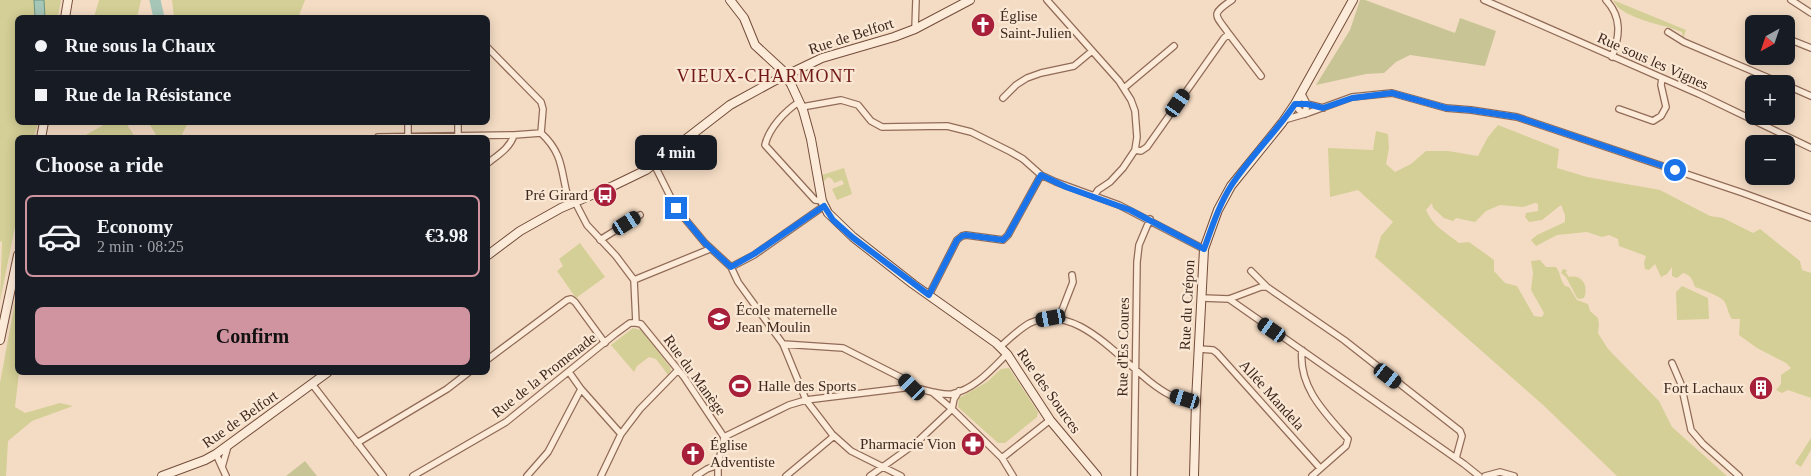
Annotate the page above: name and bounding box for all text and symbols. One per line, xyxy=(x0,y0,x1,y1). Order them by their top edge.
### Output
place label: Église Saint-Julien xyxy=(1000,8,1072,41)
church icon: Église Saint-Julien xyxy=(970,12,996,38)
street label: Rue de Belfort xyxy=(807,14,896,57)
north arrow xyxy=(1745,15,1795,65)
map controls xyxy=(1745,15,1795,185)
street label: Rue sous les Vignes xyxy=(1595,29,1711,93)
text: Rue sous la Chaux xyxy=(65,35,215,56)
district label: VIEUX-CHARMONT xyxy=(677,66,856,86)
button: + xyxy=(1745,75,1795,125)
text: Rue de la Résistance xyxy=(65,84,231,105)
car xyxy=(1163,86,1192,120)
button: − xyxy=(1745,135,1795,185)
callout: 4 min xyxy=(635,136,717,170)
text: 4 min xyxy=(657,144,695,161)
text: Choose a ride xyxy=(35,152,163,177)
route start xyxy=(1664,159,1686,181)
bus stop icon: Pré Girard xyxy=(592,182,618,208)
place label: Pré Girard xyxy=(525,187,588,203)
route end xyxy=(665,197,687,219)
car xyxy=(610,209,643,237)
icon: car xyxy=(37,214,82,259)
text: Economy xyxy=(97,216,173,237)
text: €3.98 xyxy=(425,225,468,246)
text: 2 min · 08:25 xyxy=(97,238,184,255)
street label: Rue du Crépon xyxy=(1177,259,1197,351)
street label: Rue d'Es Coures xyxy=(1114,297,1132,397)
place label: École maternelle Jean Moulin xyxy=(736,302,838,335)
school or university icon: École maternelle Jean Moulin xyxy=(706,306,732,332)
button: Confirm xyxy=(35,307,470,365)
car xyxy=(1034,308,1067,328)
car xyxy=(1255,315,1288,345)
street label: Rue de la Promenade xyxy=(489,329,600,421)
street label: Rue du Manège xyxy=(661,332,730,418)
street label: Rue des Sources xyxy=(1014,346,1084,436)
street label: Allée Mandela xyxy=(1236,357,1308,434)
car xyxy=(1371,361,1404,391)
car xyxy=(896,371,927,403)
sports icon: Halle des Sports xyxy=(727,373,753,399)
building icon: Fort Lachaux xyxy=(1748,375,1774,401)
place label: Halle des Sports xyxy=(758,378,856,394)
place label: Fort Lachaux xyxy=(1664,380,1745,396)
street label: Rue de Belfort xyxy=(199,387,281,451)
car xyxy=(1168,387,1201,411)
pharmacy icon: Pharmacie Vion xyxy=(960,431,986,457)
place label: Pharmacie Vion xyxy=(860,436,956,452)
place label: Église Adventiste xyxy=(710,437,775,470)
church icon: Église Adventiste xyxy=(680,441,706,467)

